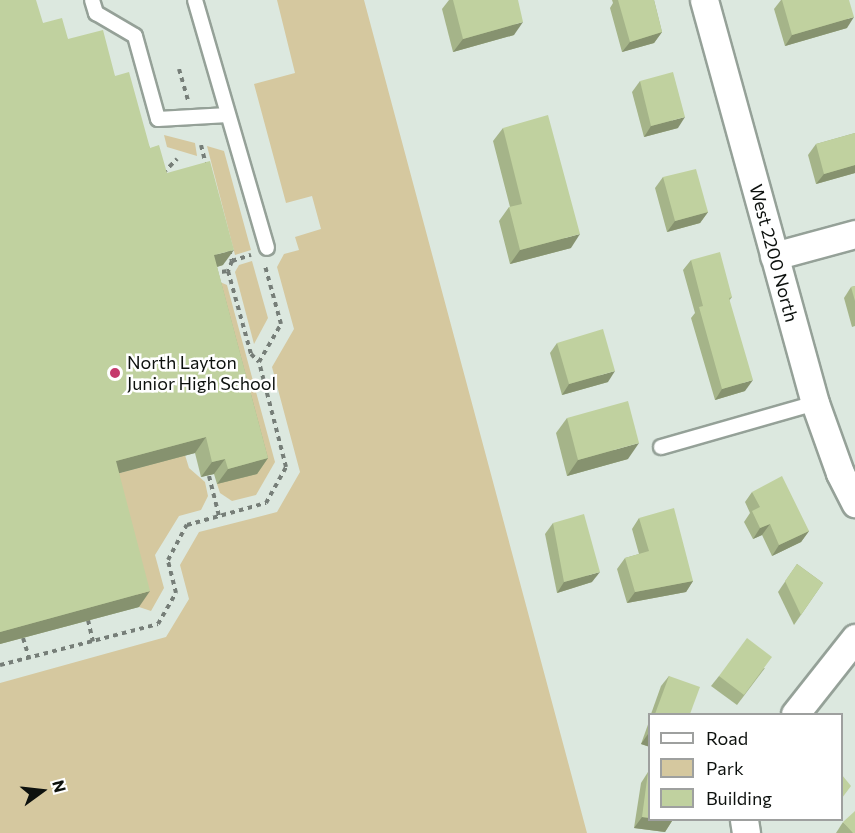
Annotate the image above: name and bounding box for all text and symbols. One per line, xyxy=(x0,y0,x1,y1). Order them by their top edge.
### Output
street label: West 2200 North xyxy=(745,182,803,324)
place label: North Layton Junior High School xyxy=(127,352,276,394)
marker: North Layton Junior High School xyxy=(108,366,122,380)
legend xyxy=(648,713,843,821)
text: Road xyxy=(706,727,748,749)
text: Park xyxy=(706,757,744,779)
north arrow xyxy=(12,761,72,821)
text: N xyxy=(49,778,71,794)
text: Building xyxy=(706,787,772,809)

